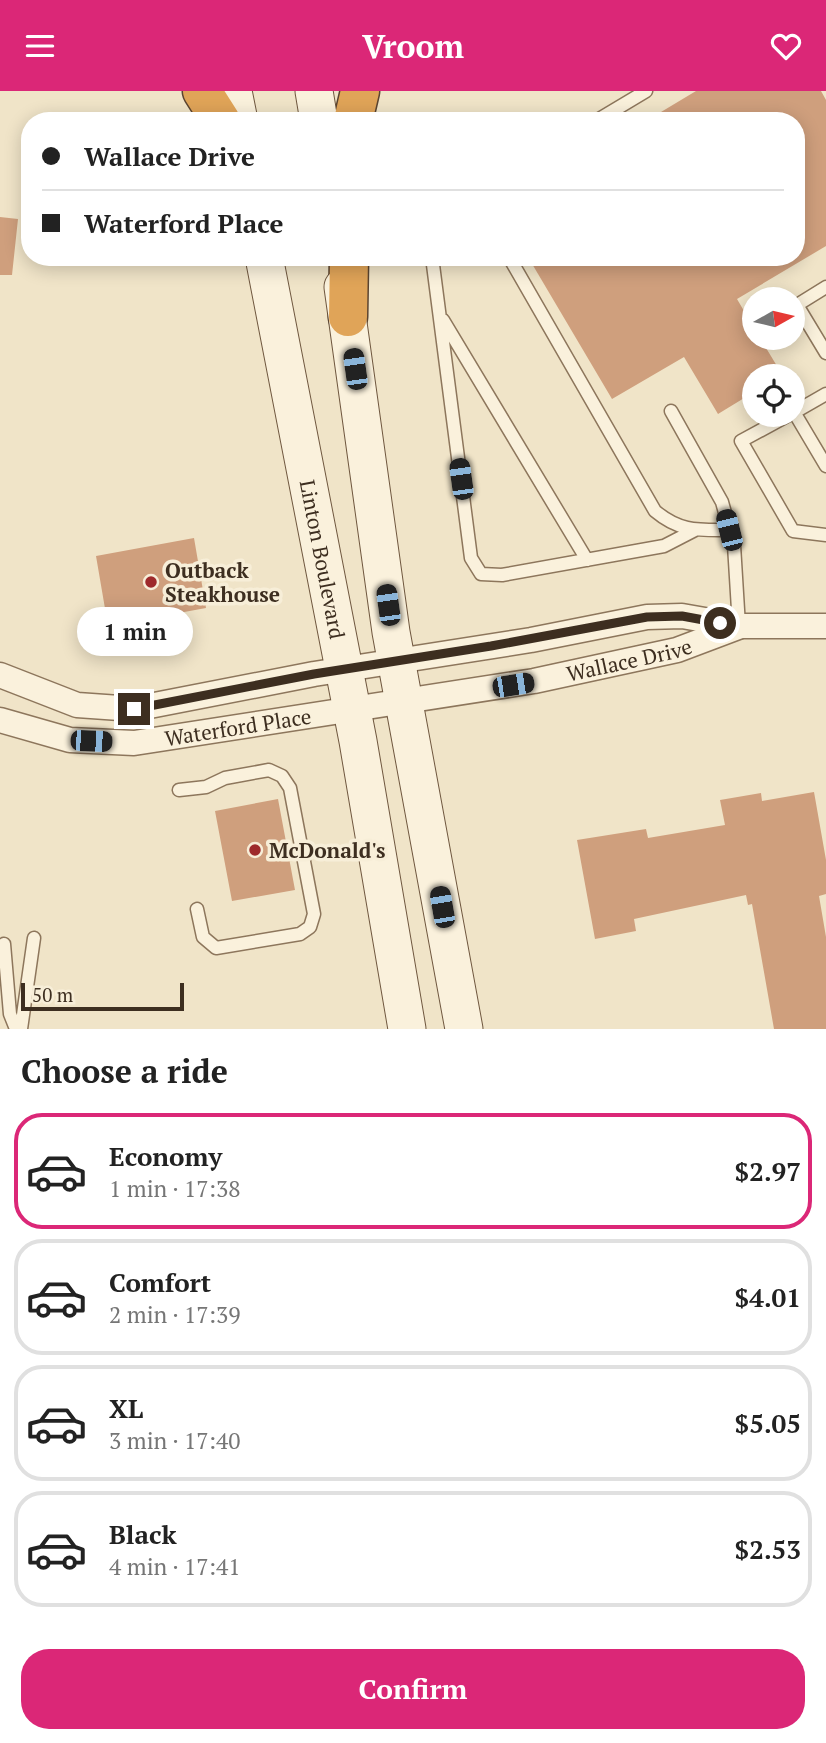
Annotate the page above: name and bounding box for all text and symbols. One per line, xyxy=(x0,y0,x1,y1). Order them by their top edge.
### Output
text: Vroom xyxy=(362,25,464,67)
icon: menu xyxy=(21,27,59,65)
icon: heart xyxy=(767,27,805,65)
text: Wallace Drive xyxy=(84,139,255,173)
text: Waterford Place xyxy=(84,206,284,240)
north arrow xyxy=(742,287,805,350)
map controls xyxy=(742,287,805,427)
car xyxy=(342,347,369,391)
button: locate xyxy=(742,364,805,427)
car xyxy=(448,457,475,501)
street label: Linton Boulevard xyxy=(294,477,352,642)
car xyxy=(714,507,745,553)
place label: Outback Steakhouse xyxy=(165,556,280,608)
marker: Outback Steakhouse xyxy=(143,574,159,590)
car xyxy=(375,583,402,627)
callout: 1 min xyxy=(76,607,192,657)
route start xyxy=(704,607,736,639)
text: 1 min xyxy=(104,616,166,647)
street label: Wallace Drive xyxy=(564,632,696,688)
car xyxy=(491,671,536,699)
route end xyxy=(118,693,150,725)
street label: Waterford Place xyxy=(163,702,313,752)
car xyxy=(70,730,113,752)
place label: McDonald's xyxy=(269,836,386,864)
marker: McDonald's xyxy=(247,842,263,858)
car xyxy=(429,884,456,930)
scale bar xyxy=(21,980,184,1012)
text: 50 m xyxy=(32,982,73,1007)
text: Choose a ride xyxy=(21,1050,228,1092)
text: Economy xyxy=(109,1139,222,1173)
icon: car xyxy=(25,1140,88,1203)
text: $2.97 xyxy=(735,1154,801,1188)
text: 1 min · 17:38 xyxy=(109,1173,241,1204)
text: Comfort xyxy=(109,1265,211,1299)
icon: car xyxy=(25,1266,88,1329)
text: $4.01 xyxy=(735,1280,801,1314)
text: 2 min · 17:39 xyxy=(109,1299,241,1330)
text: XL xyxy=(109,1391,143,1425)
icon: car xyxy=(25,1392,88,1455)
text: $5.05 xyxy=(735,1406,801,1440)
text: 3 min · 17:40 xyxy=(109,1425,241,1456)
text: Black xyxy=(109,1517,177,1551)
icon: car xyxy=(25,1518,88,1581)
text: $2.53 xyxy=(735,1532,801,1566)
text: 4 min · 17:41 xyxy=(109,1551,241,1582)
button: Confirm xyxy=(21,1649,805,1729)

